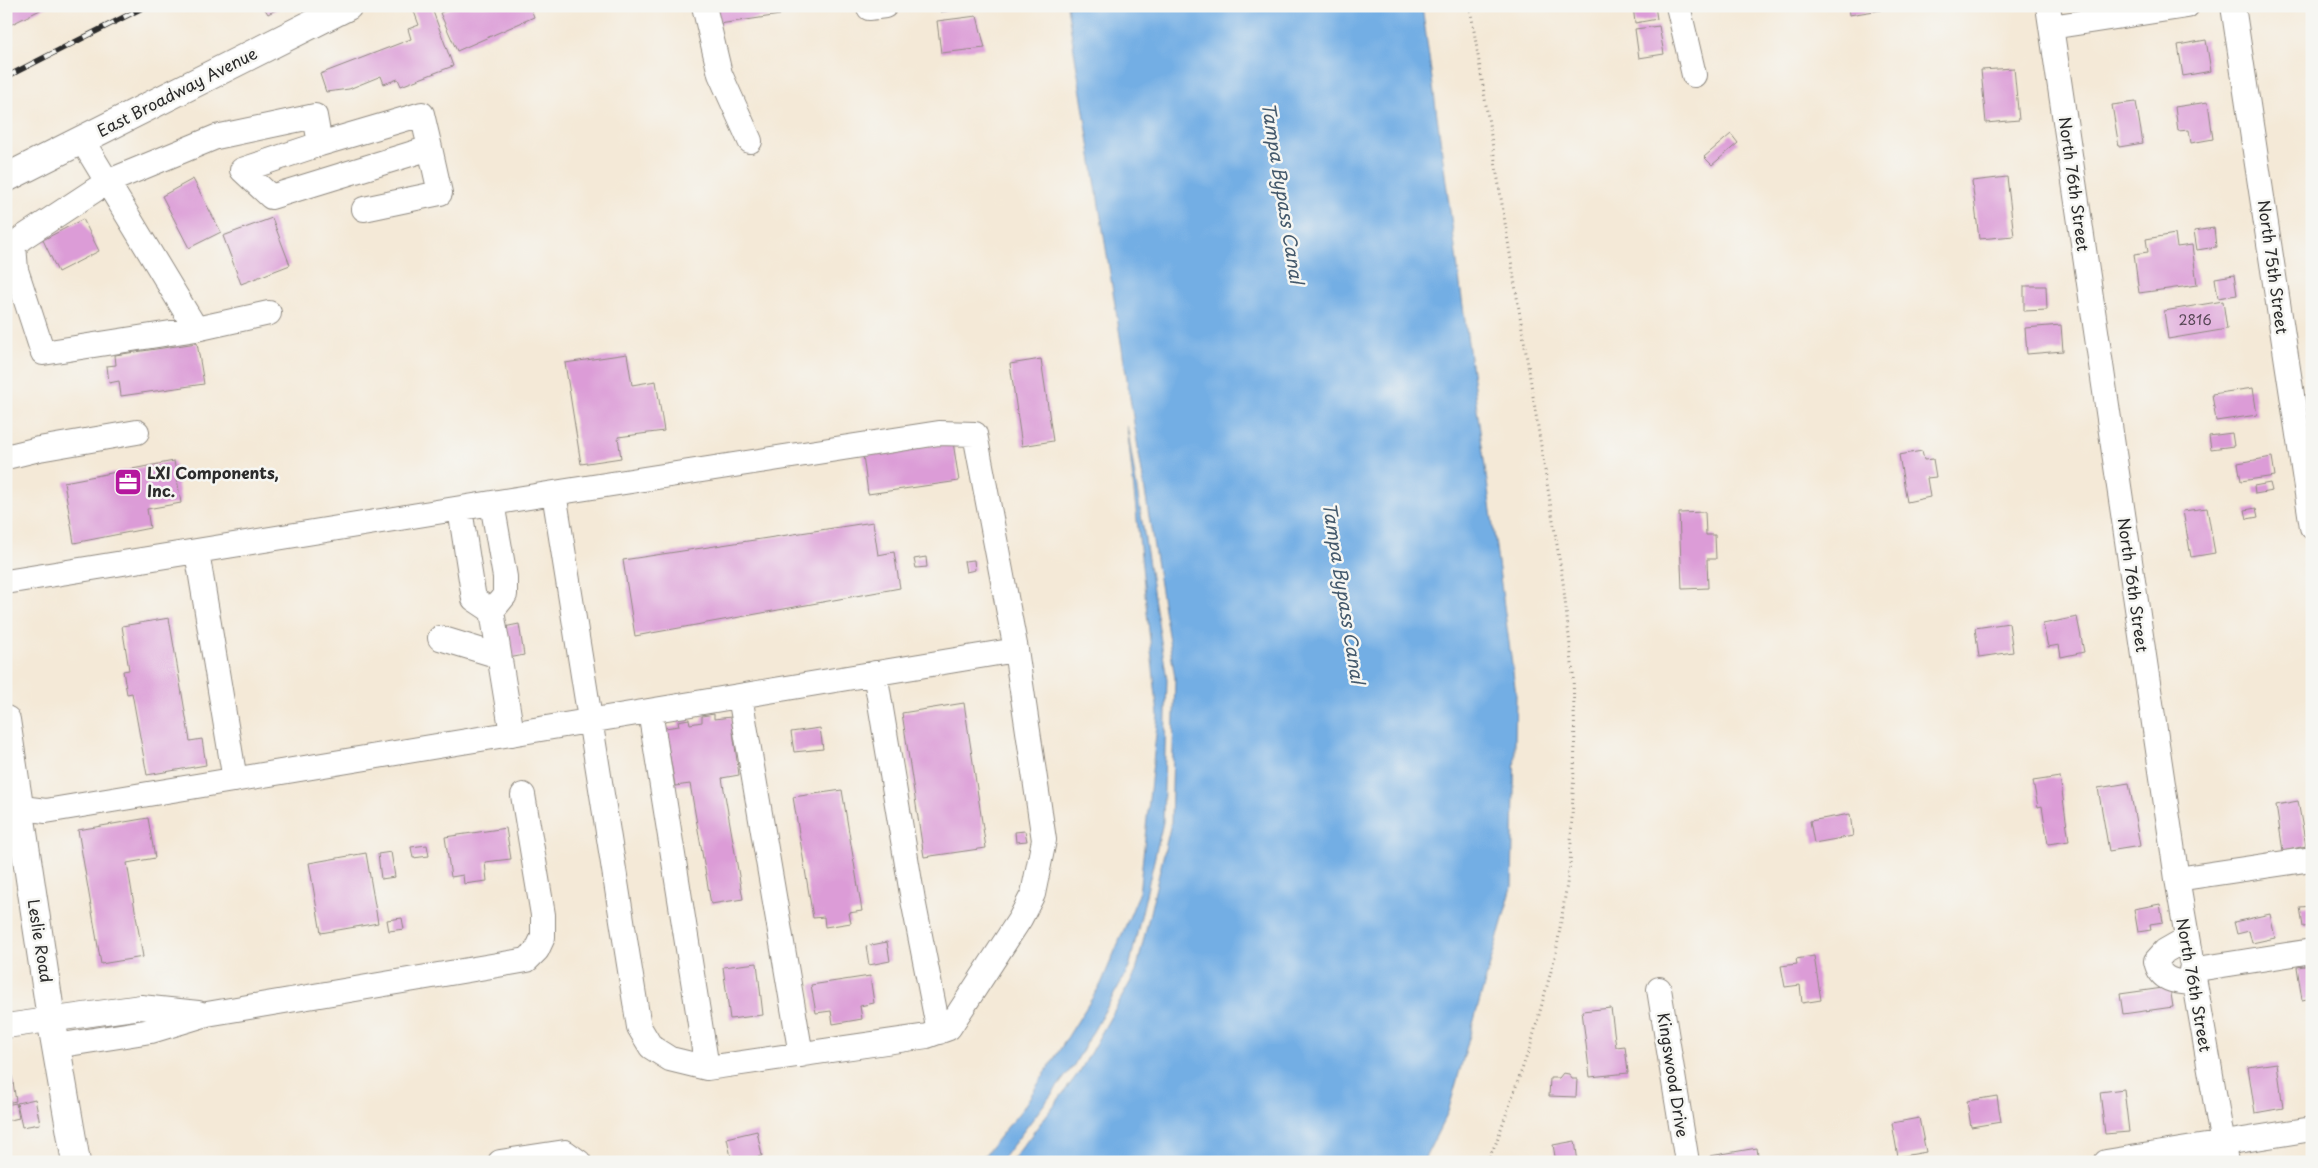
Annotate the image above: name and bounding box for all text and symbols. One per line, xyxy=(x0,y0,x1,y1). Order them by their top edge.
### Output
street label: East Broadway Avenue xyxy=(92,40,261,142)
water label: Tampa Bypass Canal xyxy=(1256,100,1312,288)
street label: North 76th Street xyxy=(2054,115,2096,253)
street label: North 75th Street xyxy=(2253,198,2295,335)
house number: 2816 xyxy=(2178,309,2212,330)
place label: LXI Components, Inc. xyxy=(147,460,279,502)
office icon: LXI Components, Inc. xyxy=(113,467,143,497)
water label: Tampa Bypass Canal xyxy=(1317,500,1373,688)
street label: North 76th Street xyxy=(2113,516,2155,654)
street label: Leslie Road xyxy=(23,897,59,984)
street label: North 76th Street xyxy=(2171,916,2219,1054)
street label: Kingswood Drive xyxy=(1652,1011,1696,1139)

